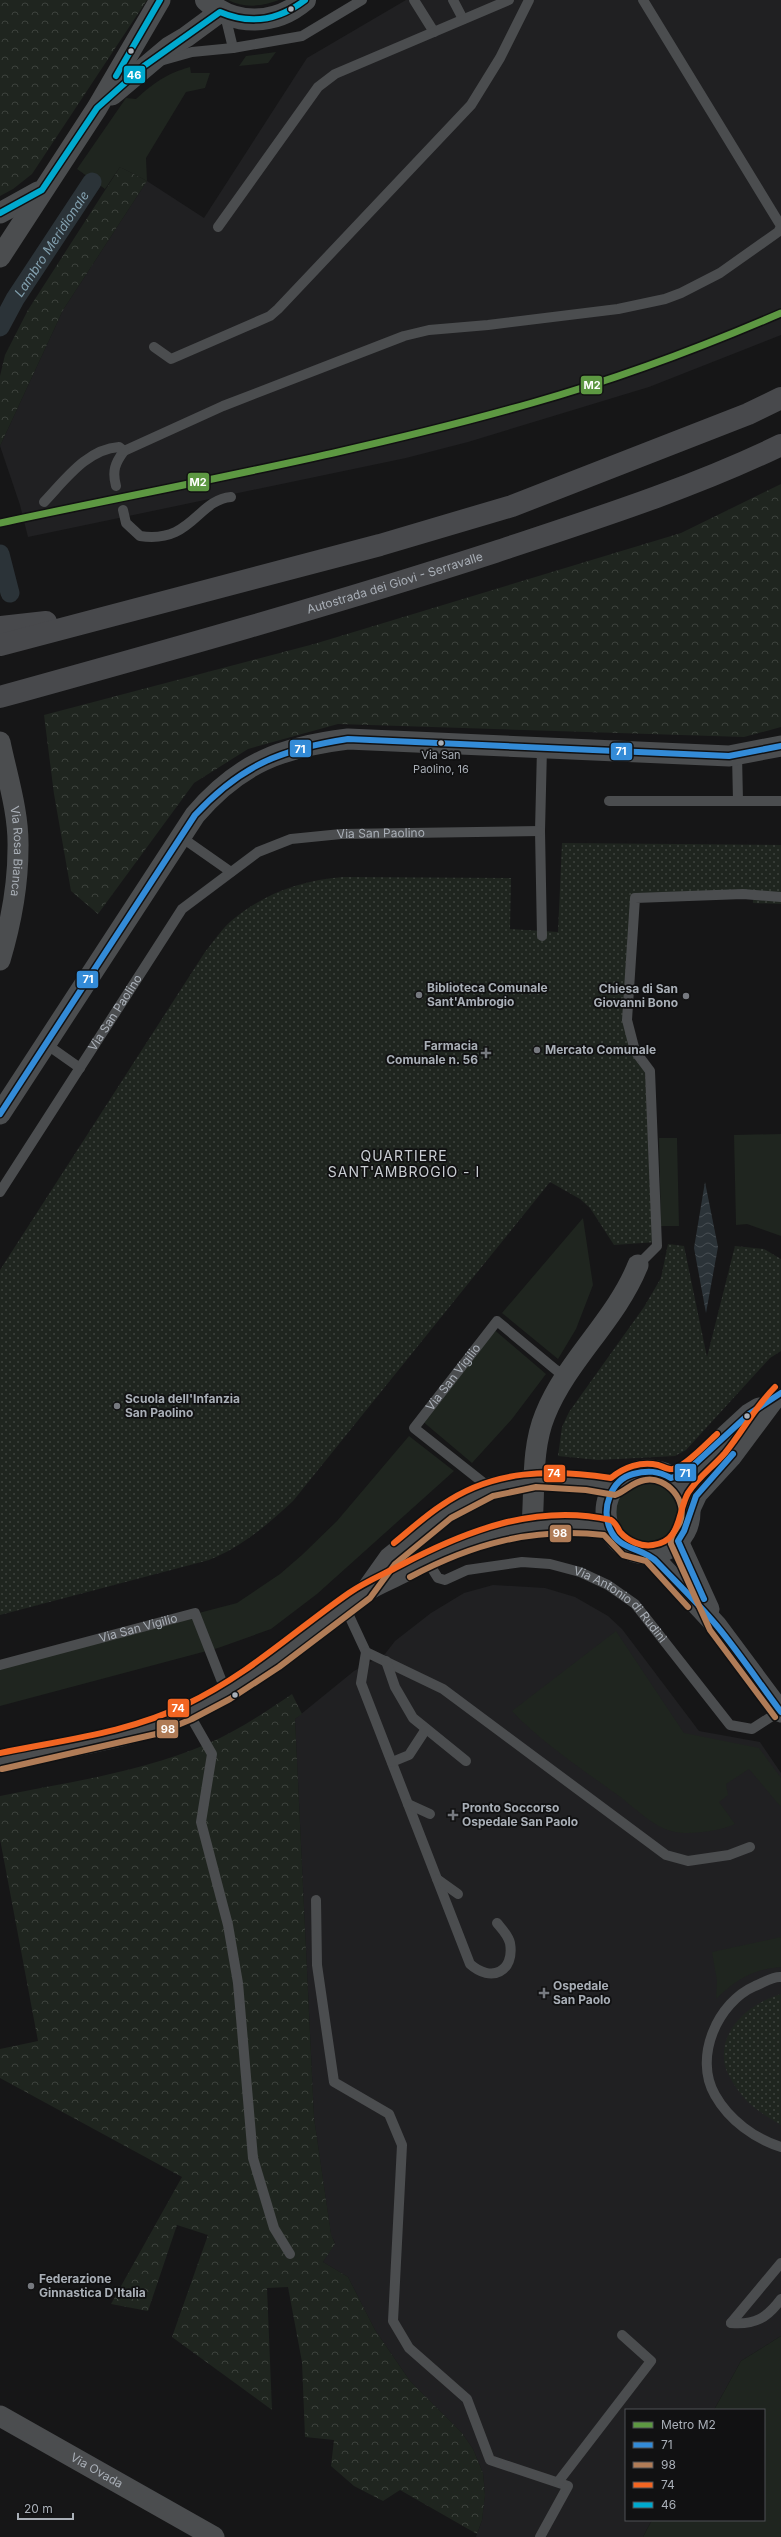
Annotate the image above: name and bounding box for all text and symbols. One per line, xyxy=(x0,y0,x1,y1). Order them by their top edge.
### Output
unlabelled marker xyxy=(286,4,296,14)
unlabelled marker xyxy=(126,46,136,56)
line badge: 46 xyxy=(123,65,146,84)
text: 46 xyxy=(127,68,141,82)
water label: Lambro Meridionale xyxy=(11,188,92,300)
line badge: M2 xyxy=(580,375,603,395)
text: M2 xyxy=(583,378,601,392)
line badge: M2 xyxy=(187,472,210,492)
text: M2 xyxy=(189,475,207,489)
street label: Autostrada dei Giovi - Serravalle xyxy=(305,548,485,617)
marker: Via San Paolino, 16 xyxy=(436,738,446,748)
line badge: 71 xyxy=(289,739,312,758)
text: 71 xyxy=(294,742,306,756)
line badge: 71 xyxy=(610,742,633,761)
text: 71 xyxy=(615,744,627,758)
place label: Via San Paolino, 16 xyxy=(413,748,469,776)
street label: Via Rosa Bianca xyxy=(7,805,26,898)
street label: Via San Paolino xyxy=(336,825,425,841)
line badge: 71 xyxy=(76,970,99,989)
text: 71 xyxy=(82,972,94,986)
street label: Via San Paolino xyxy=(85,972,145,1054)
place label: Biblioteca Comunale Sant'Ambrogio xyxy=(427,980,548,1009)
place label: Chiesa di San Giovanni Bono xyxy=(593,981,678,1010)
marker: Biblioteca Comunale Sant'Ambrogio xyxy=(414,990,424,1000)
marker: Chiesa di San Giovanni Bono xyxy=(681,991,691,1001)
place label: Farmacia Comunale n. 56 xyxy=(386,1038,478,1067)
place label: Mercato Comunale xyxy=(545,1042,656,1057)
marker: Mercato Comunale xyxy=(532,1045,542,1055)
marker: Farmacia Comunale n. 56 xyxy=(481,1048,491,1058)
district label: QUARTIERE SANT'AMBROGIO - I xyxy=(328,1147,480,1180)
street label: Via San Vigilio xyxy=(422,1341,484,1413)
place label: Scuola dell'Infanzia San Paolino xyxy=(125,1391,240,1420)
marker: Scuola dell'Infanzia San Paolino xyxy=(112,1401,122,1411)
unlabelled marker xyxy=(742,1411,752,1421)
line badge: 71 xyxy=(674,1463,697,1482)
line badge: 74 xyxy=(543,1464,566,1483)
text: 74 xyxy=(547,1466,561,1480)
text: 71 xyxy=(679,1466,691,1480)
line badge: 98 xyxy=(549,1524,572,1543)
text: 98 xyxy=(553,1526,567,1540)
street label: Via Antonio di Rudinì xyxy=(572,1563,670,1645)
street label: Via San Vigilio xyxy=(97,1610,179,1645)
unlabelled marker xyxy=(230,1690,240,1700)
line badge: 74 xyxy=(167,1698,190,1718)
text: 74 xyxy=(171,1701,185,1715)
line badge: 98 xyxy=(156,1719,179,1739)
text: 98 xyxy=(161,1722,175,1736)
place label: Pronto Soccorso Ospedale San Paolo xyxy=(462,1800,578,1829)
marker: Pronto Soccorso Ospedale San Paolo xyxy=(447,1809,459,1821)
place label: Ospedale San Paolo xyxy=(553,1978,611,2007)
marker: Ospedale San Paolo xyxy=(538,1987,550,1999)
place label: Federazione Ginnastica D'Italia xyxy=(39,2271,146,2300)
marker: Federazione Ginnastica D'Italia xyxy=(26,2281,36,2291)
legend xyxy=(625,2409,765,2521)
text: Metro M2 xyxy=(661,2417,716,2432)
text: 71 xyxy=(661,2437,673,2452)
street label: Via Ovada xyxy=(68,2449,126,2491)
text: 98 xyxy=(661,2457,676,2472)
text: 74 xyxy=(661,2477,675,2492)
scale bar xyxy=(18,2495,73,2521)
text: 46 xyxy=(661,2497,676,2512)
text: 20 m xyxy=(24,2501,53,2516)

